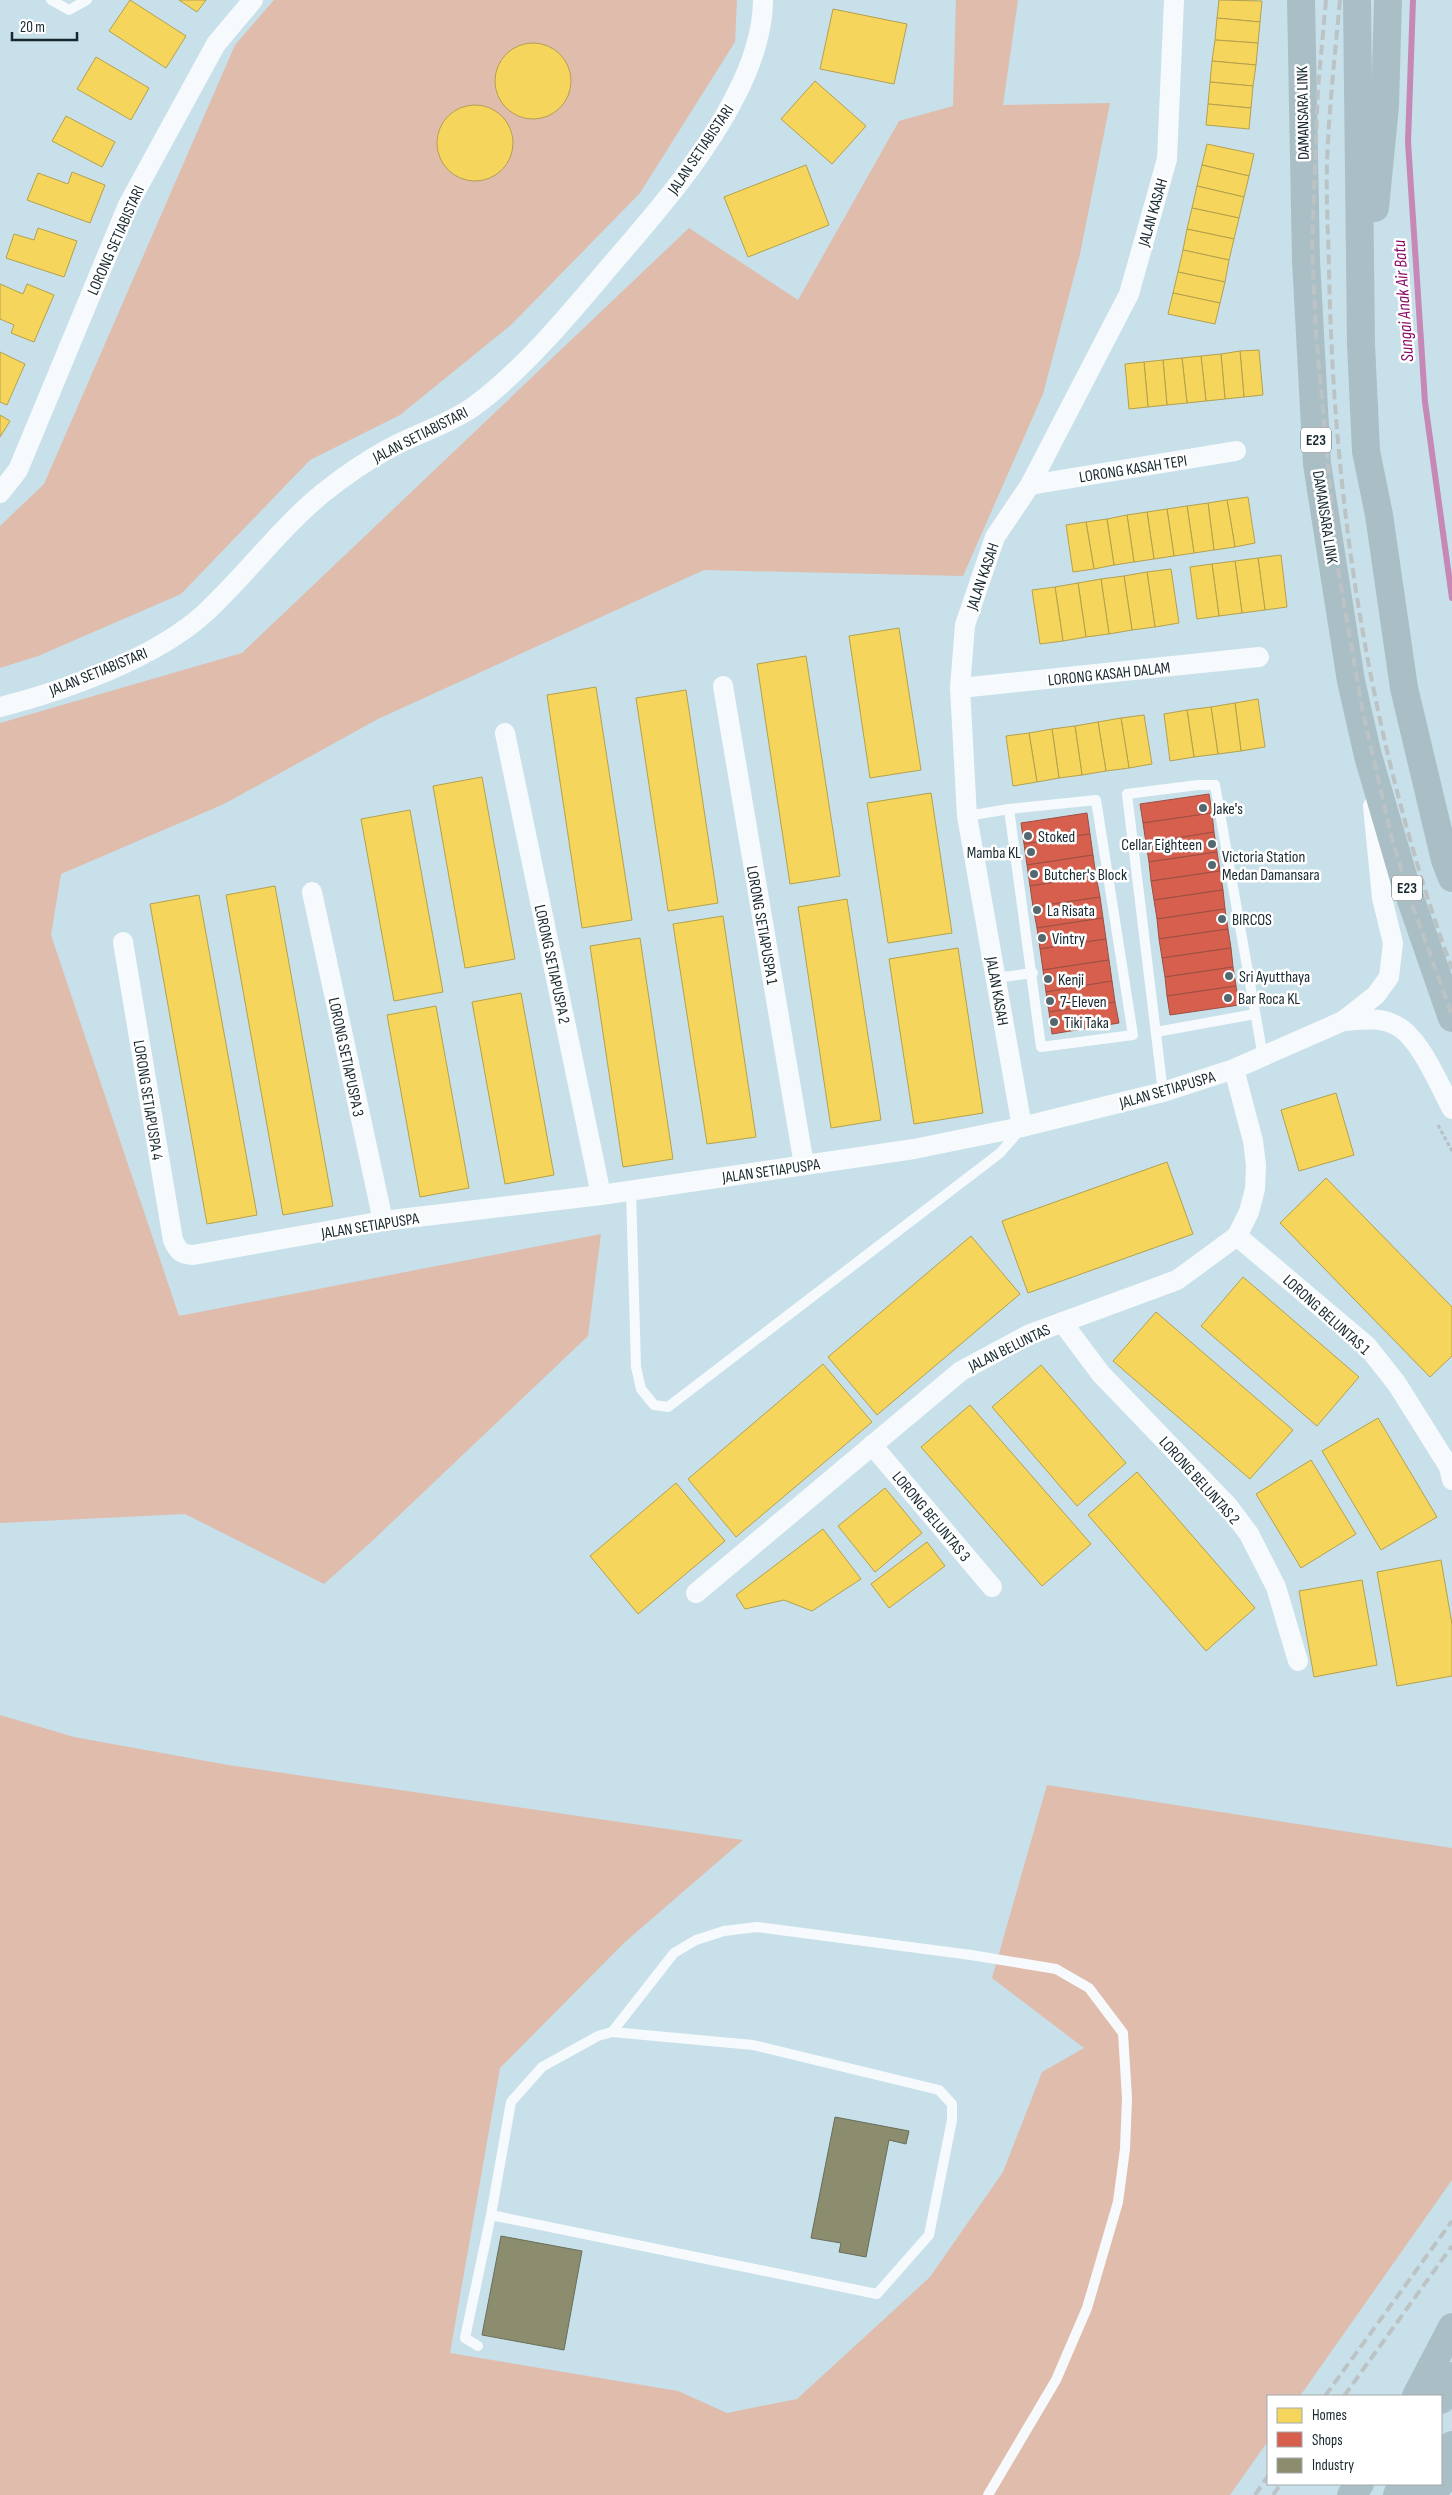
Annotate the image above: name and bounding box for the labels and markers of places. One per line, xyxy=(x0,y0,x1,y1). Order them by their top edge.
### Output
place label: Jake's xyxy=(1212,800,1243,819)
marker: Jake's xyxy=(1197,802,1209,814)
place label: Stoked xyxy=(1038,828,1075,847)
marker: Stoked xyxy=(1022,830,1034,842)
place label: Cellar Eighteen xyxy=(1121,836,1202,855)
marker: Cellar Eighteen xyxy=(1206,838,1218,850)
place label: Mamba KL xyxy=(967,844,1021,863)
marker: Mamba KL xyxy=(1025,846,1037,858)
place label: Victoria Station Medan Damansara xyxy=(1222,848,1320,885)
marker: Victoria Station Medan Damansara xyxy=(1206,859,1218,871)
place label: Butcher's Block xyxy=(1044,866,1127,885)
marker: Butcher's Block xyxy=(1028,868,1040,880)
place label: La Risata xyxy=(1047,902,1095,921)
marker: La Risata xyxy=(1031,904,1043,916)
place label: BIRCOS xyxy=(1232,911,1272,930)
marker: BIRCOS xyxy=(1216,913,1228,925)
place label: Vintry xyxy=(1052,930,1085,949)
marker: Vintry xyxy=(1036,932,1048,944)
place label: Sri Ayutthaya xyxy=(1239,968,1310,987)
marker: Sri Ayutthaya xyxy=(1223,970,1235,982)
place label: Kenji xyxy=(1058,971,1084,990)
marker: Kenji xyxy=(1042,973,1054,985)
place label: Bar Roca KL xyxy=(1238,990,1300,1009)
marker: Bar Roca KL xyxy=(1222,992,1234,1004)
place label: 7-Eleven xyxy=(1060,993,1107,1012)
marker: 7-Eleven xyxy=(1044,995,1056,1007)
place label: Tiki Taka xyxy=(1064,1014,1109,1033)
marker: Tiki Taka xyxy=(1048,1016,1060,1028)

